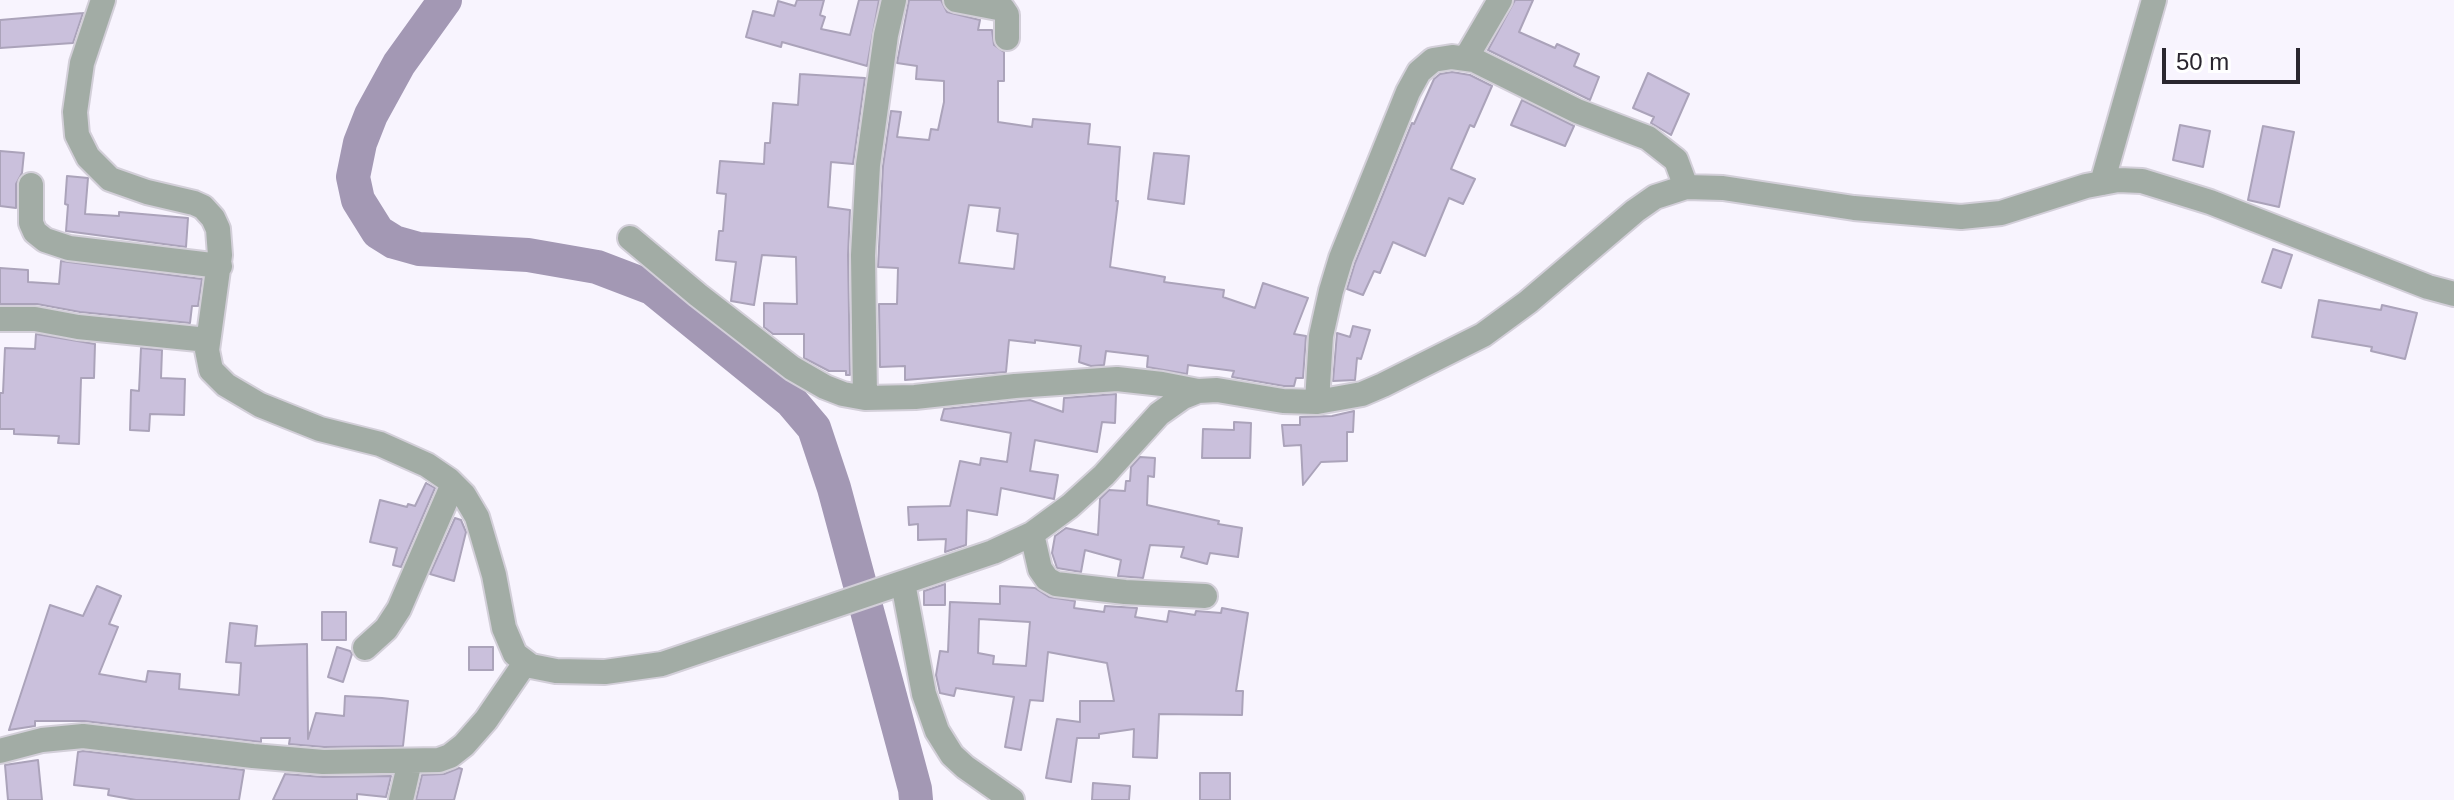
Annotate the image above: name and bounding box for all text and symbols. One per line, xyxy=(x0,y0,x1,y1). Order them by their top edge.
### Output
scale bar xyxy=(2166,32,2304,82)
text: 50 m xyxy=(2176,48,2229,75)

